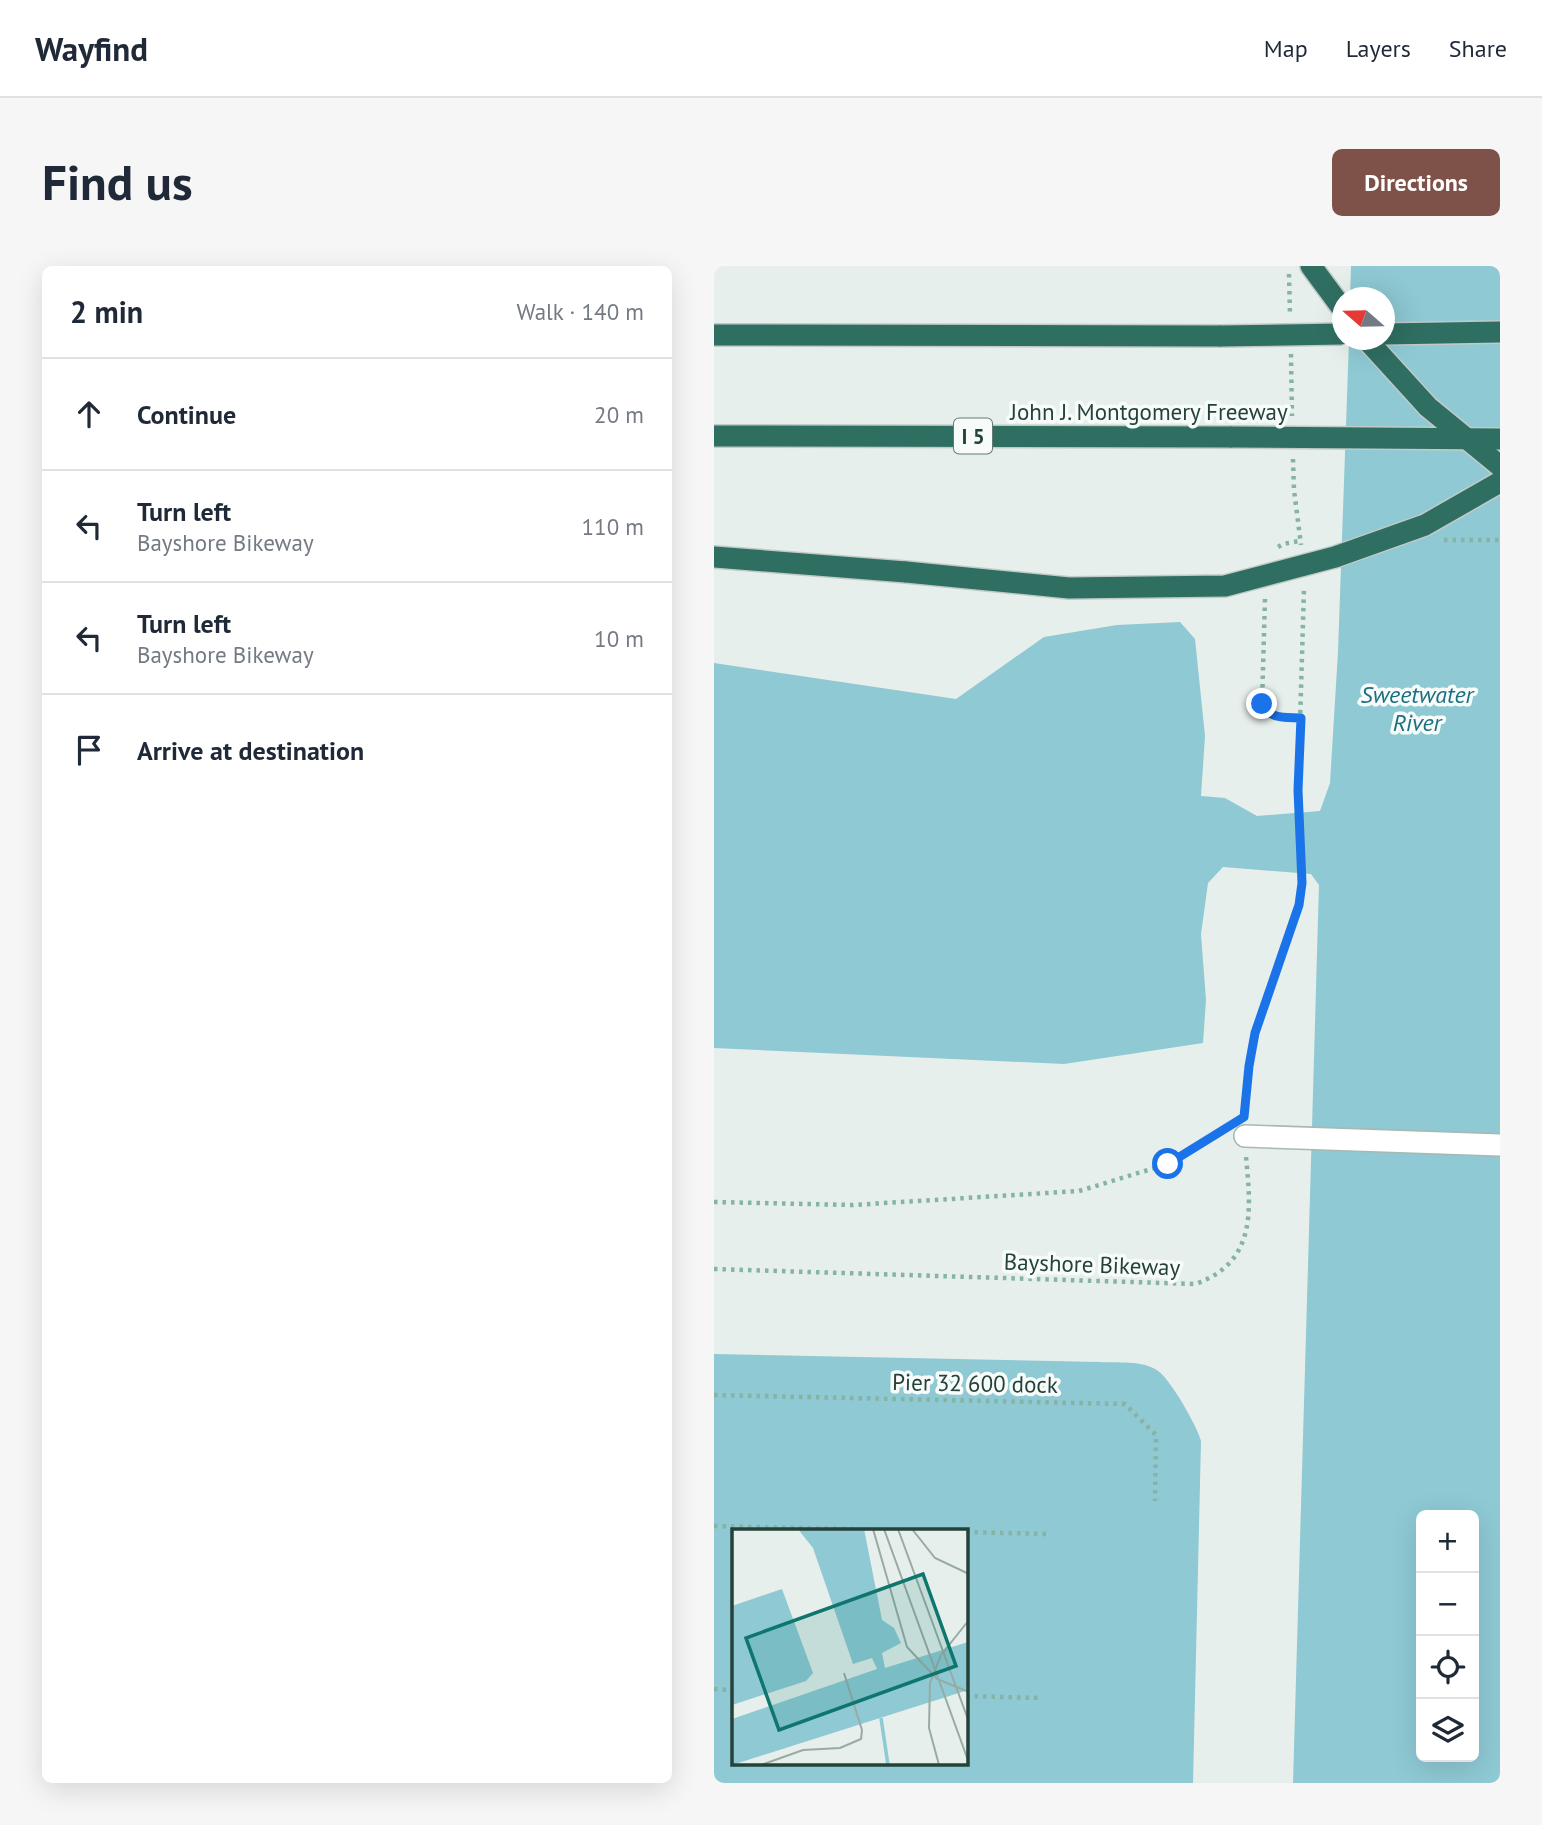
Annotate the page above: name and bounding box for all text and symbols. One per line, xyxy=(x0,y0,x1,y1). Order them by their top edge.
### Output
text: Wayfind xyxy=(35,27,148,70)
text: Map xyxy=(1264,33,1308,64)
text: Layers xyxy=(1346,33,1411,64)
text: Share xyxy=(1449,33,1507,64)
button: Directions xyxy=(1332,149,1500,216)
text: Find us xyxy=(42,150,193,214)
north arrow xyxy=(1332,287,1395,350)
text: 2 min xyxy=(70,292,143,331)
text: Walk · 140 m xyxy=(517,297,644,326)
icon: ahead xyxy=(70,395,108,433)
street label: John J. Montgomery Freeway xyxy=(1009,397,1288,426)
text: Continue xyxy=(137,398,236,431)
text: 20 m xyxy=(594,400,644,429)
road number: I 5 xyxy=(954,418,992,454)
text: Turn left xyxy=(137,495,231,528)
icon: left xyxy=(70,507,108,545)
text: 110 m xyxy=(582,512,644,541)
text: Bayshore Bikeway xyxy=(137,528,314,557)
text: Turn left xyxy=(137,607,231,640)
icon: left xyxy=(70,619,108,657)
text: 10 m xyxy=(594,624,644,653)
text: Bayshore Bikeway xyxy=(137,640,314,669)
water label: Sweetwater River xyxy=(1361,679,1476,738)
route end xyxy=(1246,688,1277,719)
icon: arrive xyxy=(70,731,108,769)
text: Arrive at destination xyxy=(137,734,364,767)
route start xyxy=(1152,1148,1183,1179)
street label: Bayshore Bikeway xyxy=(1003,1246,1181,1282)
street label: Pier 32 600 dock xyxy=(892,1367,1058,1399)
map controls xyxy=(1416,1510,1479,1762)
button: + xyxy=(1416,1510,1479,1573)
inset map xyxy=(732,1529,968,1766)
button: − xyxy=(1416,1573,1479,1636)
button: locate xyxy=(1416,1636,1479,1699)
button: layers xyxy=(1416,1699,1479,1762)

